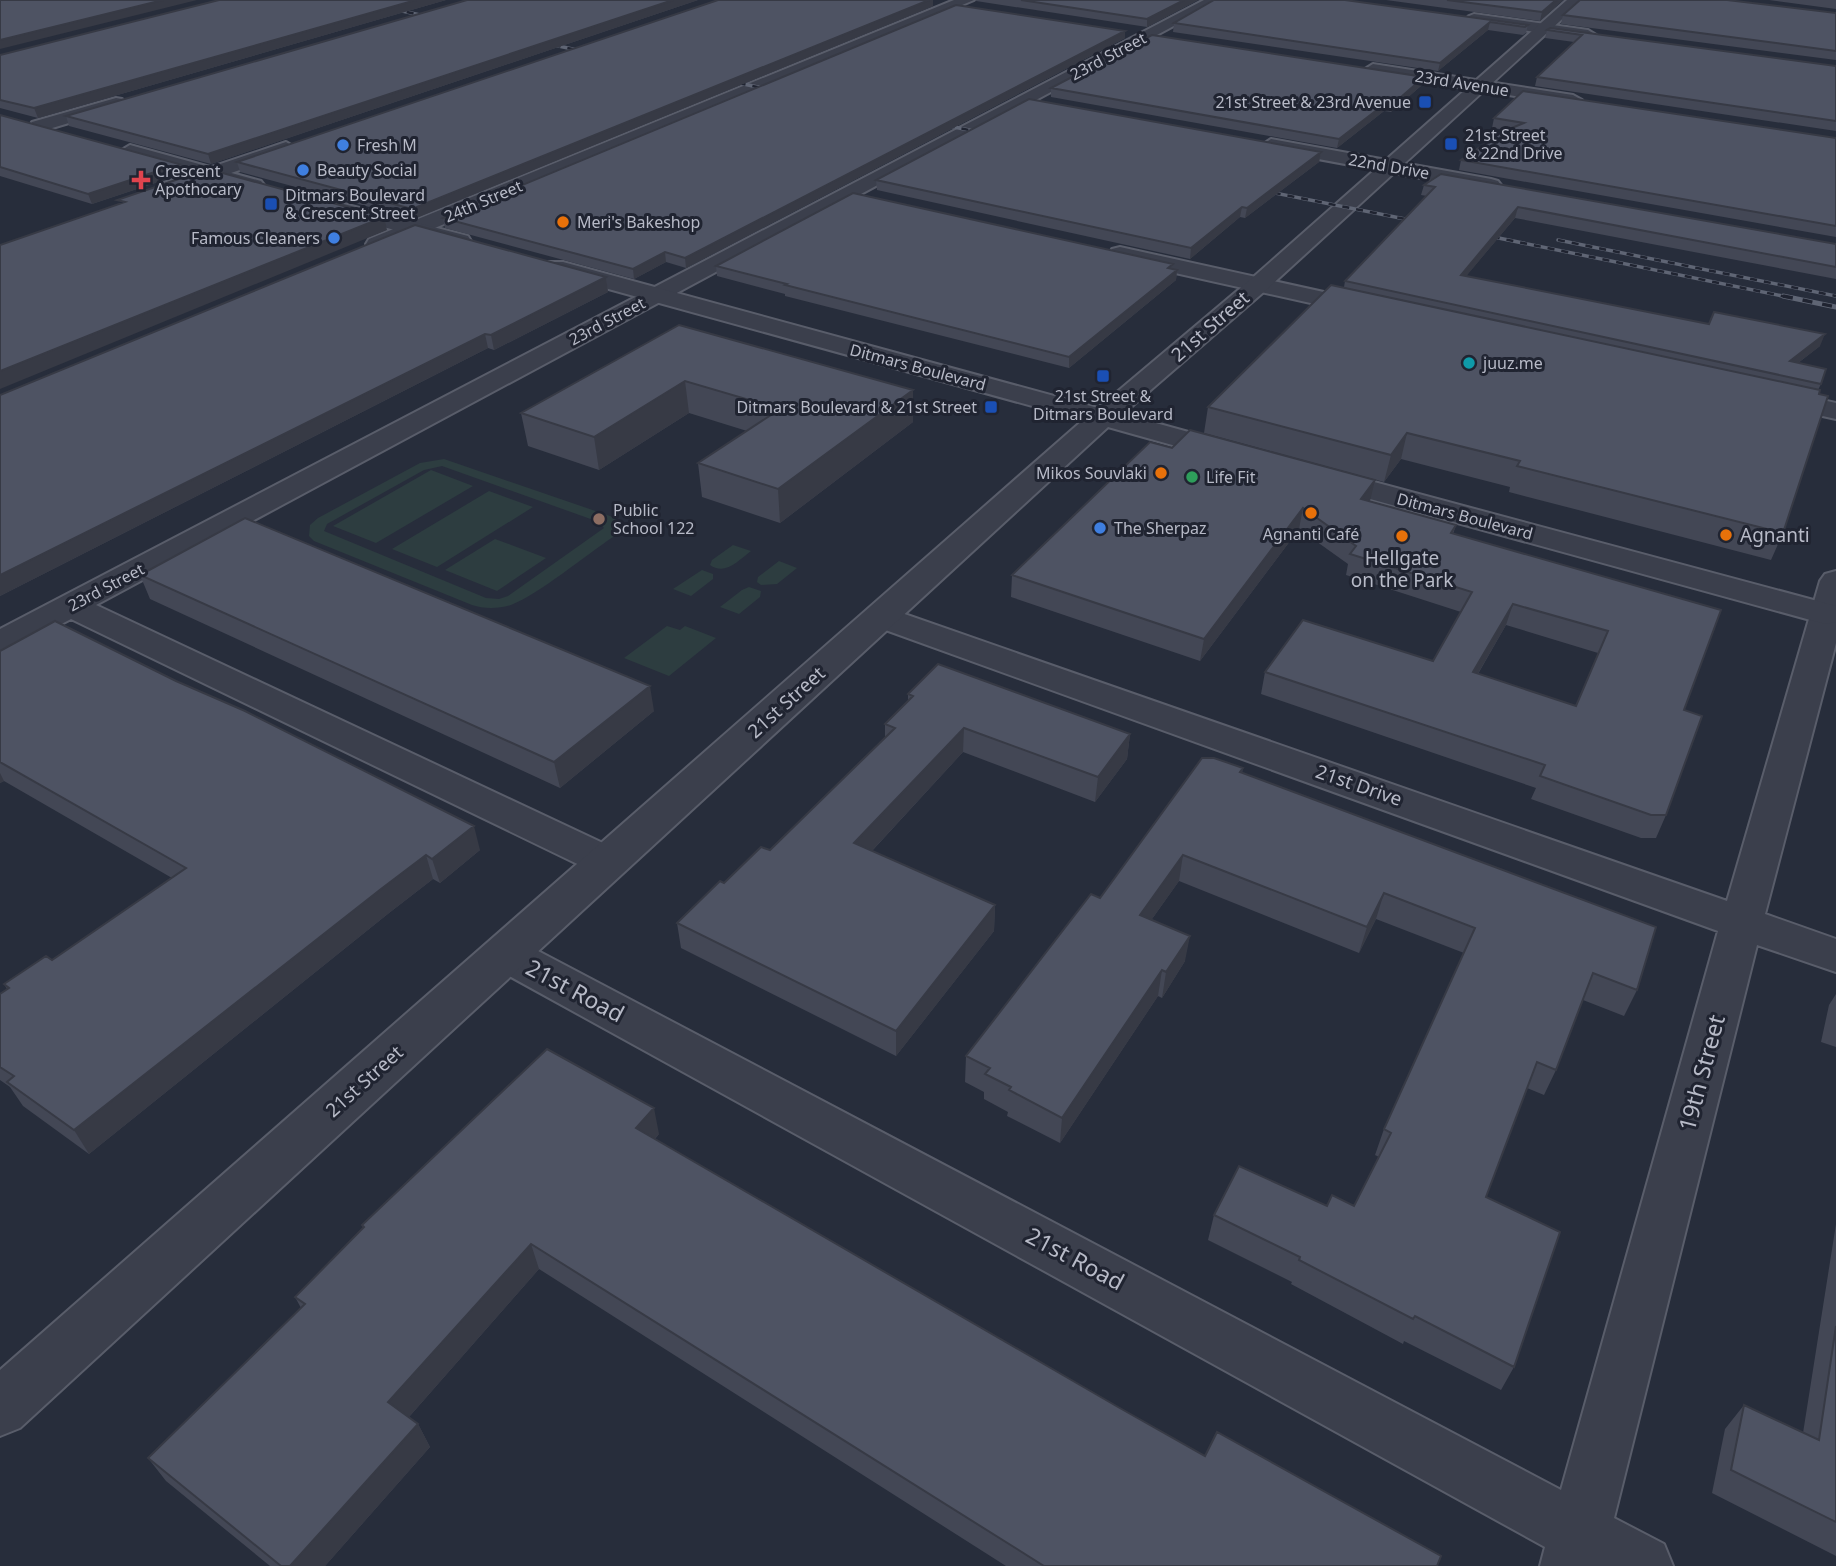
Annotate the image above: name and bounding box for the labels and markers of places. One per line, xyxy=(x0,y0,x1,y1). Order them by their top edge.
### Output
place label: 21st Street & 23rd Avenue xyxy=(1216,91,1411,113)
marker: 21st Street & 23rd Avenue xyxy=(1417,94,1433,110)
place label: 21st Street & 22nd Drive xyxy=(1465,124,1563,164)
place label: Fresh M xyxy=(357,134,417,156)
marker: 21st Street & 22nd Drive xyxy=(1443,136,1459,152)
marker: Fresh M xyxy=(335,137,351,153)
place label: Beauty Social xyxy=(317,159,417,181)
place label: Crescent Apothocary xyxy=(155,160,242,200)
marker: Beauty Social xyxy=(295,162,311,178)
marker: Crescent Apothocary xyxy=(133,172,149,188)
place label: Ditmars Boulevard & Crescent Street xyxy=(285,184,425,224)
marker: Ditmars Boulevard & Crescent Street xyxy=(263,196,279,212)
place label: Meri's Bakeshop xyxy=(577,211,700,233)
marker: Meri's Bakeshop xyxy=(555,214,571,230)
place label: Famous Cleaners xyxy=(191,227,320,249)
marker: Famous Cleaners xyxy=(326,230,342,246)
place label: juuz.me xyxy=(1482,352,1543,374)
marker: juuz.me xyxy=(1461,355,1477,371)
marker: 21st Street & Ditmars Boulevard xyxy=(1095,368,1111,384)
place label: 21st Street & Ditmars Boulevard xyxy=(1033,385,1173,425)
place label: Ditmars Boulevard & 21st Street xyxy=(736,396,977,418)
marker: Ditmars Boulevard & 21st Street xyxy=(983,399,999,415)
place label: Mikos Souvlaki xyxy=(1036,462,1147,484)
marker: Mikos Souvlaki xyxy=(1153,465,1169,481)
place label: Life Fit xyxy=(1206,466,1256,488)
marker: Life Fit xyxy=(1184,469,1200,485)
place label: Public School 122 xyxy=(613,499,694,539)
marker: Agnanti Café xyxy=(1303,505,1319,521)
marker: Public School 122 xyxy=(591,511,607,527)
place label: The Sherpaz xyxy=(1114,517,1207,539)
marker: The Sherpaz xyxy=(1092,520,1108,536)
place label: Agnanti xyxy=(1740,522,1810,548)
place label: Agnanti Café xyxy=(1263,523,1359,545)
marker: Agnanti xyxy=(1718,527,1734,543)
marker: Hellgate on the Park xyxy=(1394,528,1410,544)
place label: Hellgate on the Park xyxy=(1351,545,1453,593)

